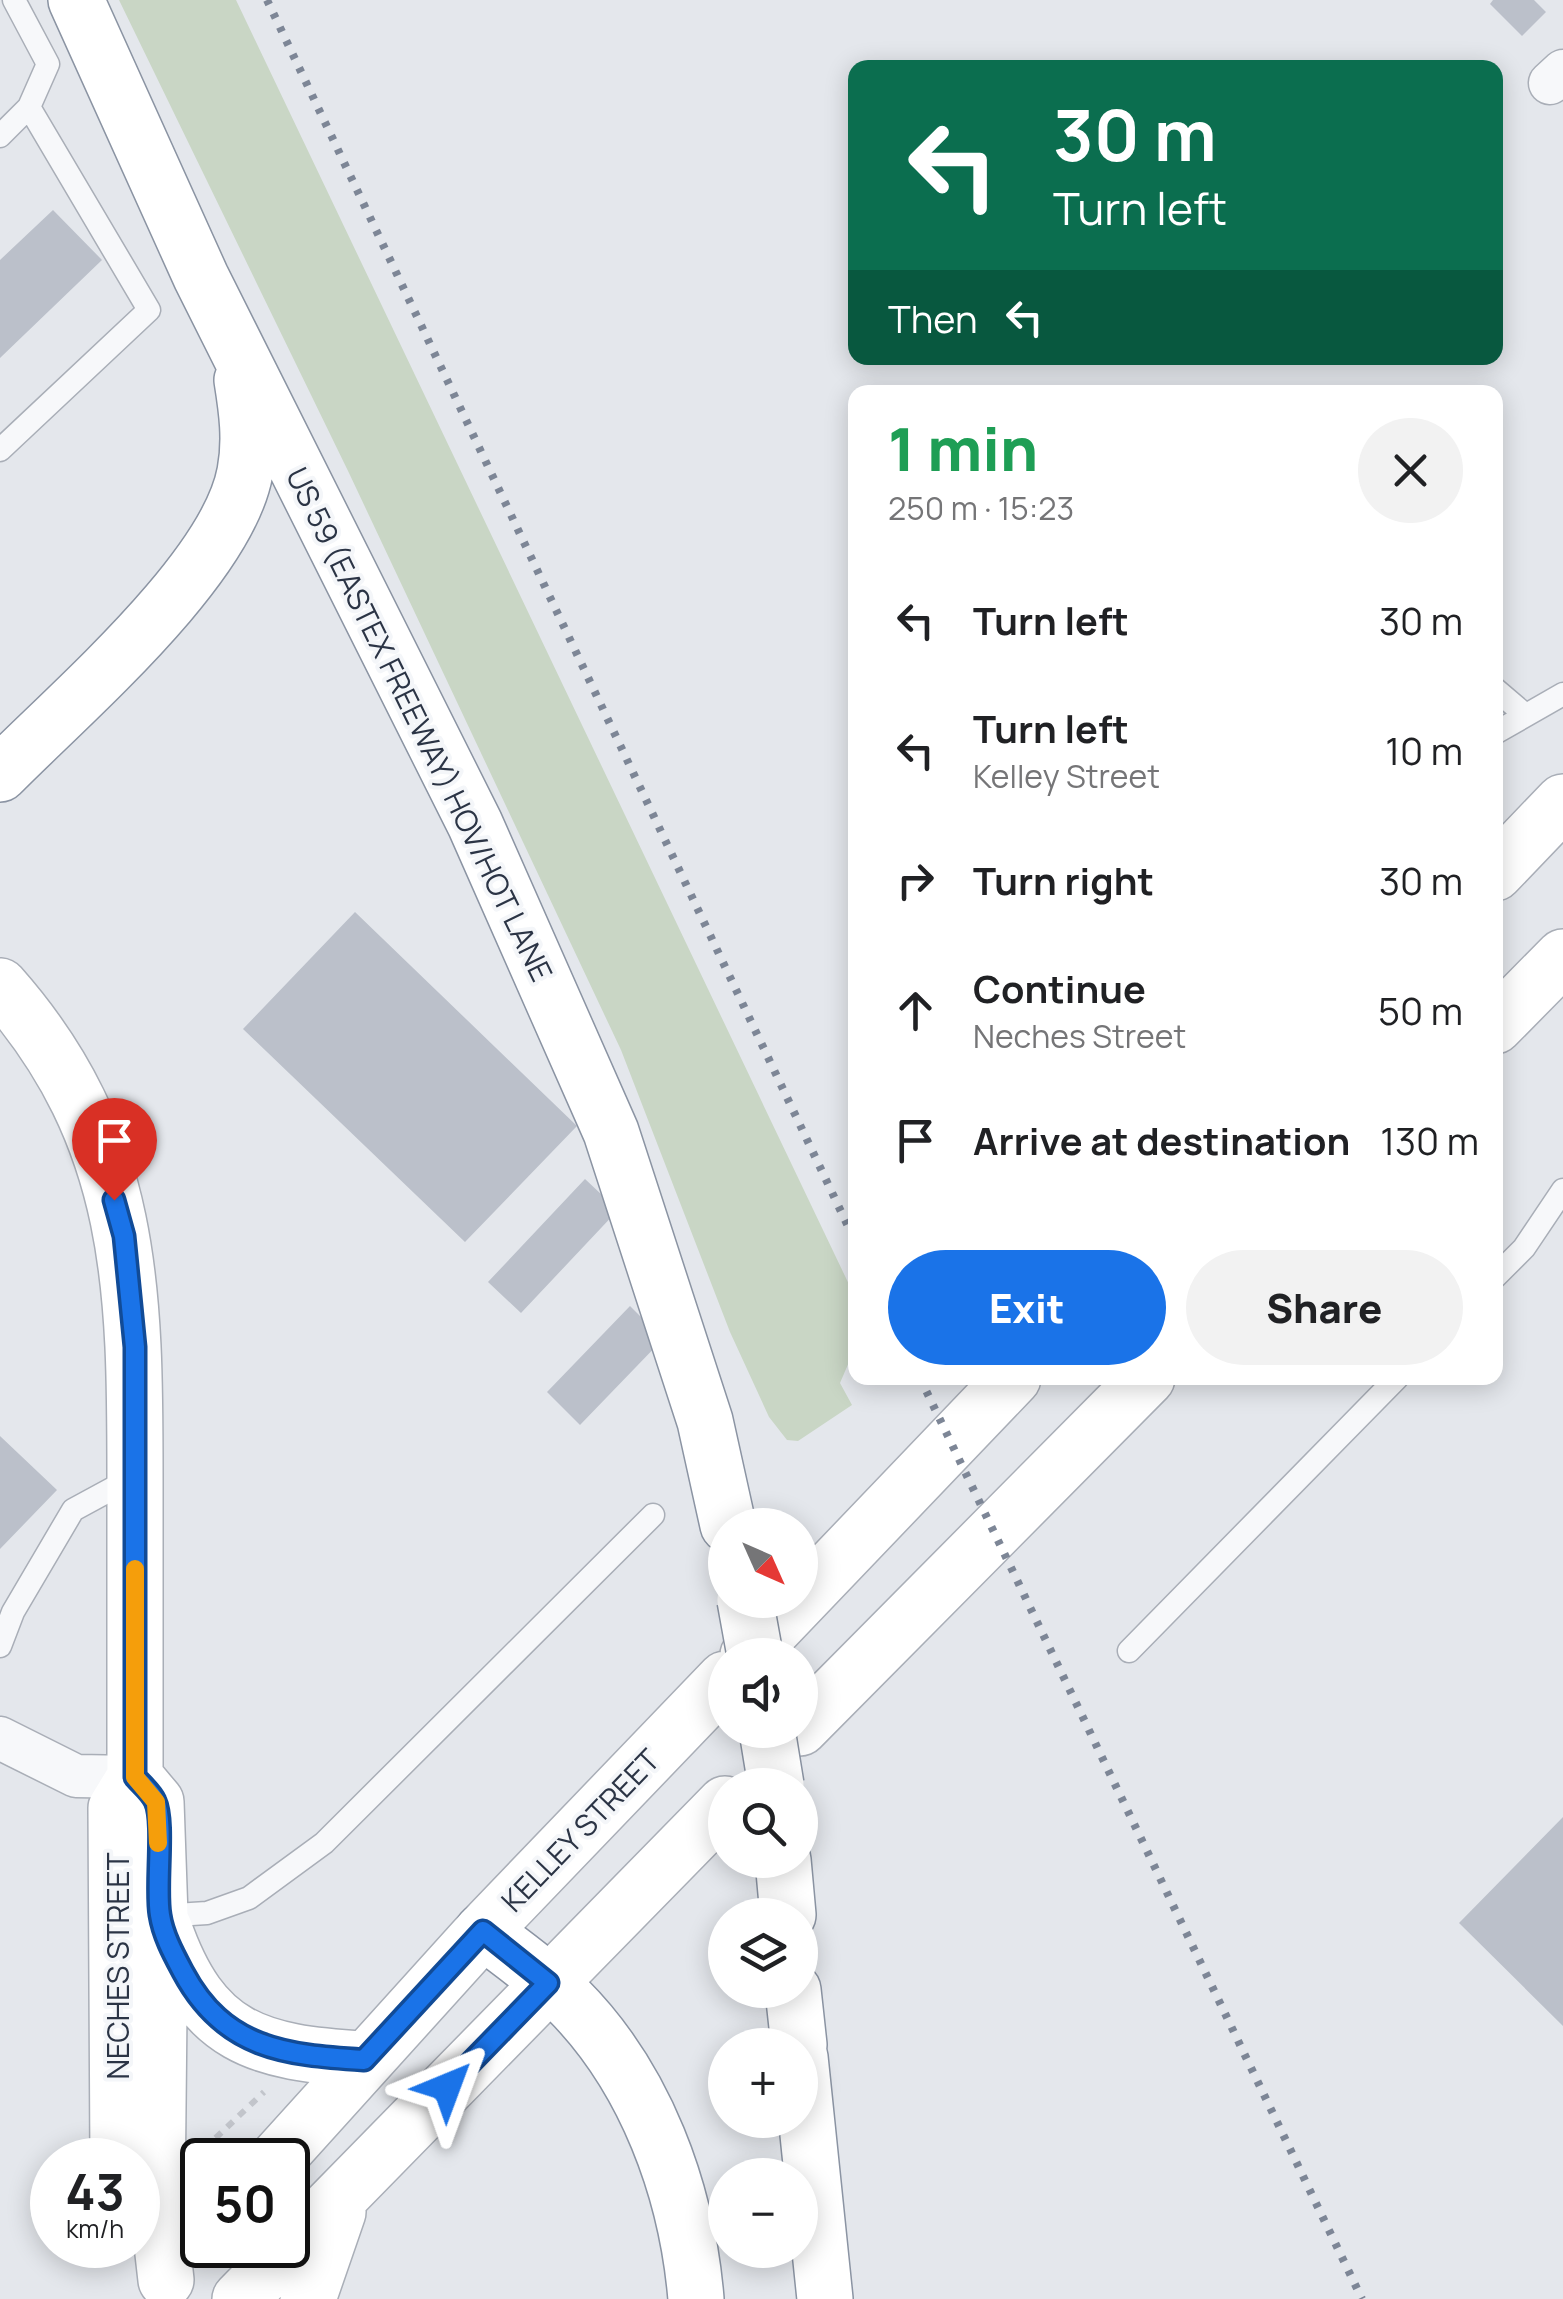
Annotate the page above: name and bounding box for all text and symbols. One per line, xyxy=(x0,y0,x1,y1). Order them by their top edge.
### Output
text: 30 m xyxy=(1053,86,1217,182)
icon: left xyxy=(888,100,1018,230)
text: Turn left xyxy=(1053,177,1227,239)
icon: left xyxy=(997,290,1052,345)
text: Then xyxy=(888,292,977,344)
text: 1 min xyxy=(888,407,1038,489)
button: close xyxy=(1358,418,1463,523)
street label: US 59 (EASTEX FREEWAY) HOV/HOT LANE xyxy=(277,460,563,988)
text: 250 m · 15:23 xyxy=(888,486,1074,530)
icon: left xyxy=(888,593,943,648)
text: Turn left xyxy=(973,594,1129,646)
text: 30 m xyxy=(1379,594,1463,646)
text: Turn left xyxy=(973,702,1129,754)
icon: left xyxy=(888,723,943,778)
text: 10 m xyxy=(1385,724,1463,776)
text: Kelley Street xyxy=(973,754,1160,798)
icon: right xyxy=(888,853,943,908)
text: Turn right xyxy=(973,854,1154,906)
text: 30 m xyxy=(1379,854,1463,906)
text: Continue xyxy=(973,962,1146,1014)
icon: ahead xyxy=(888,983,943,1038)
text: 50 m xyxy=(1378,984,1463,1036)
text: Neches Street xyxy=(973,1014,1186,1058)
pin xyxy=(72,1098,157,1201)
icon: arrive xyxy=(87,1113,142,1168)
icon: arrive xyxy=(888,1113,943,1168)
text: Arrive at destination xyxy=(973,1114,1350,1166)
text: 130 m xyxy=(1380,1114,1479,1166)
button: Exit xyxy=(888,1250,1166,1365)
button: Share xyxy=(1186,1250,1463,1365)
north arrow xyxy=(708,1508,818,1618)
map controls xyxy=(708,1508,818,2268)
button: sound xyxy=(708,1638,818,1748)
street label: KELLEY STREET xyxy=(492,1740,668,1920)
button: search xyxy=(708,1768,818,1878)
street label: NECHES STREET xyxy=(97,1852,138,2080)
button: layers xyxy=(708,1898,818,2008)
button: + xyxy=(708,2028,818,2138)
position arrow xyxy=(395,2035,499,2139)
speed limit sign: 50 xyxy=(180,2138,310,2268)
text: 43 xyxy=(65,2157,125,2225)
button: − xyxy=(708,2158,818,2268)
text: km/h xyxy=(66,2211,124,2246)

